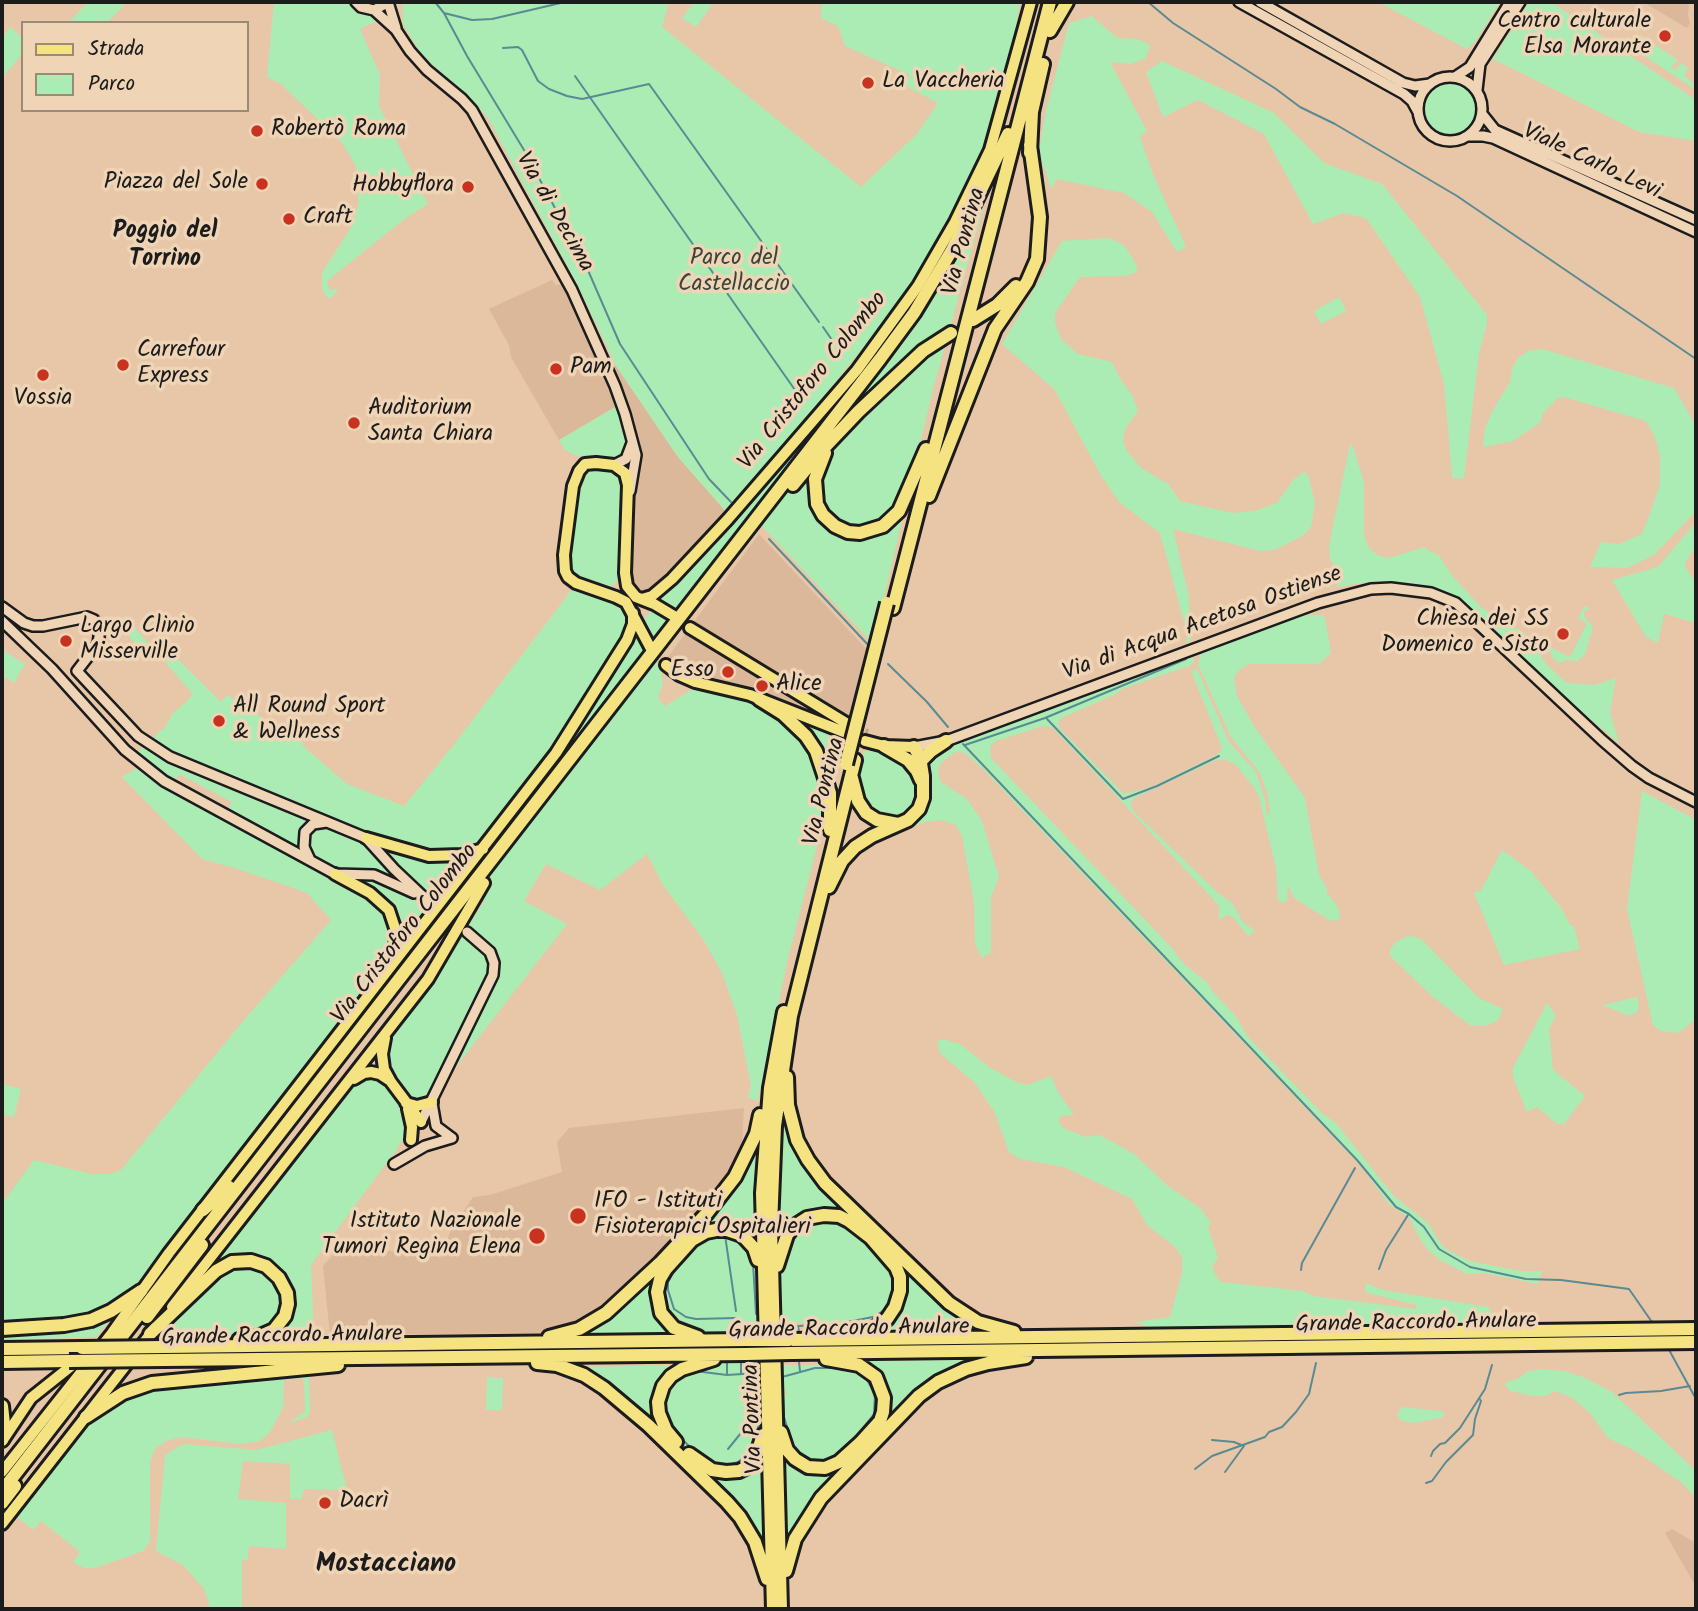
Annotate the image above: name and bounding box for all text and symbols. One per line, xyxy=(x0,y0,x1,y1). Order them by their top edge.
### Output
place label: Centro culturale Elsa Morante xyxy=(1497,9,1651,63)
legend xyxy=(21,21,248,112)
marker: Centro culturale Elsa Morante xyxy=(1657,28,1673,44)
text: Strada xyxy=(88,33,144,66)
text: Parco xyxy=(88,68,135,101)
place label: La Vaccheria xyxy=(882,69,1005,97)
marker: La Vaccheria xyxy=(860,75,876,91)
place label: Robertò Roma xyxy=(271,117,406,145)
street label: Viale Carlo Levi xyxy=(1518,119,1664,207)
marker: Robertò Roma xyxy=(249,123,265,139)
street label: Via di Decima xyxy=(508,148,598,278)
place label: Piazza del Sole xyxy=(104,170,248,198)
place label: Hobbyflora xyxy=(352,173,454,201)
marker: Piazza del Sole xyxy=(254,176,270,192)
marker: Hobbyflora xyxy=(460,179,476,195)
street label: Via Pontina xyxy=(938,185,994,299)
place label: Craft xyxy=(303,205,353,233)
marker: Craft xyxy=(281,211,297,227)
district label: Poggio del Torrino xyxy=(113,219,217,275)
park label: Parco del Castellaccio xyxy=(678,246,790,300)
street label: Via Cristoforo Colombo xyxy=(734,287,894,477)
place label: Carrefour Express xyxy=(137,338,225,392)
place label: Pam xyxy=(570,355,612,383)
marker: Carrefour Express xyxy=(115,357,131,373)
marker: Pam xyxy=(548,361,564,377)
marker: Vossia xyxy=(35,367,51,383)
place label: Vossia xyxy=(14,386,72,414)
place label: Auditorium Santa Chiara xyxy=(368,396,493,450)
marker: Auditorium Santa Chiara xyxy=(346,415,362,431)
street label: Via di Acqua Acetosa Ostiense xyxy=(1060,562,1346,688)
place label: Chiesa dei SS Domenico e Sisto xyxy=(1381,607,1549,661)
place label: Largo Clinio Misserville xyxy=(80,614,195,668)
marker: Chiesa dei SS Domenico e Sisto xyxy=(1555,626,1571,642)
marker: Largo Clinio Misserville xyxy=(58,633,74,649)
place label: Esso xyxy=(671,658,714,686)
marker: Esso xyxy=(720,664,736,680)
place label: Alice xyxy=(776,672,822,700)
marker: Alice xyxy=(754,678,770,694)
place label: All Round Sport & Wellness xyxy=(233,694,385,748)
marker: All Round Sport & Wellness xyxy=(211,713,227,729)
street label: Via Pontina xyxy=(799,735,853,849)
street label: Via Cristoforo Colombo xyxy=(327,839,485,1031)
place label: IFO - Istituti Fisioterapici Ospitalieri xyxy=(594,1189,811,1243)
marker: IFO - Istituti Fisioterapici Ospitalieri xyxy=(568,1206,588,1226)
place label: Istituto Nazionale Tumori Regina Elena xyxy=(322,1209,521,1263)
marker: Istituto Nazionale Tumori Regina Elena xyxy=(527,1226,547,1246)
street label: Grande Raccordo Anulare xyxy=(1295,1309,1537,1341)
street label: Grande Raccordo Anulare xyxy=(728,1315,970,1347)
street label: Grande Raccordo Anulare xyxy=(161,1322,403,1354)
street label: Via Pontina xyxy=(739,1363,771,1475)
place label: Dacrì xyxy=(339,1489,388,1517)
marker: Dacrì xyxy=(317,1495,333,1511)
district label: Mostacciano xyxy=(316,1551,456,1583)

